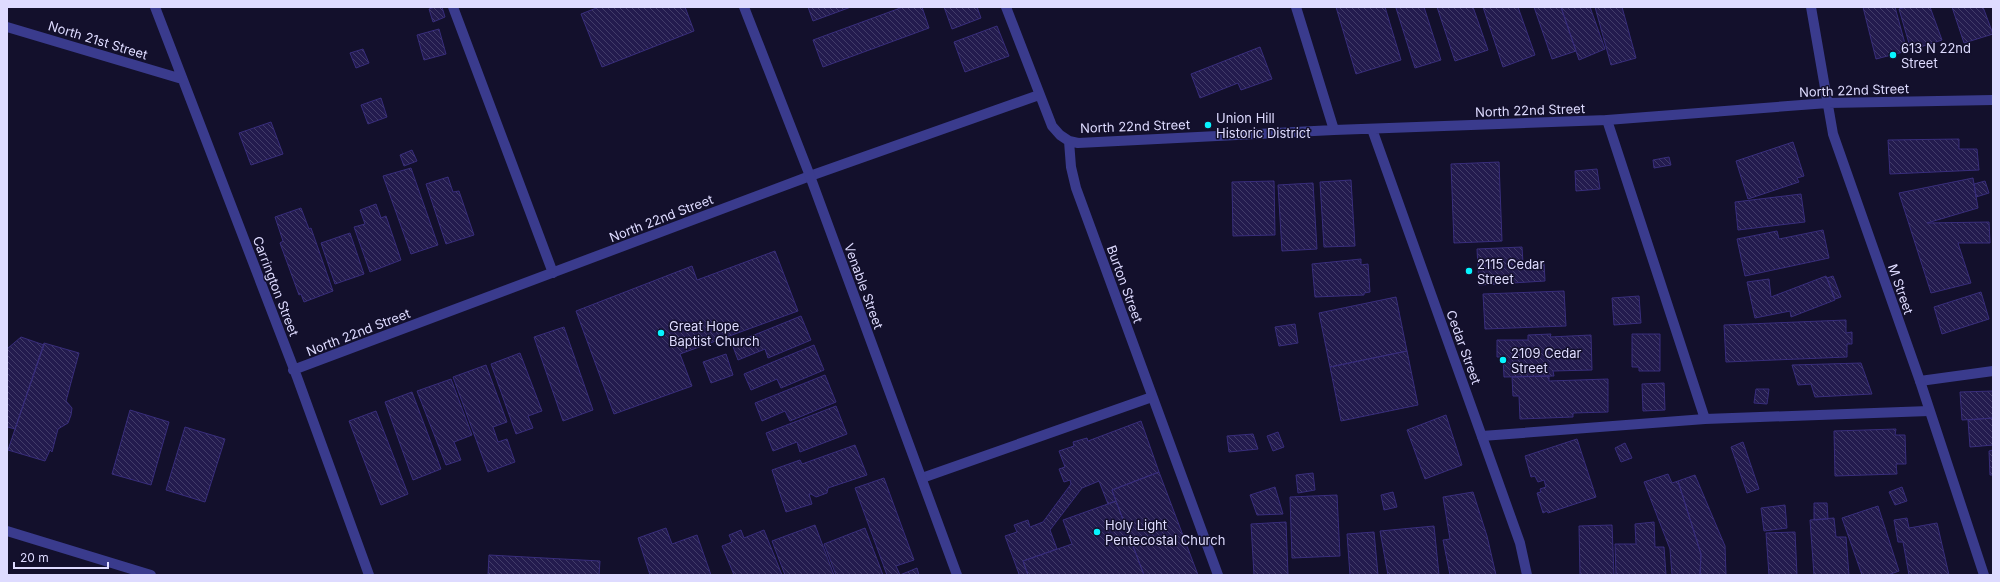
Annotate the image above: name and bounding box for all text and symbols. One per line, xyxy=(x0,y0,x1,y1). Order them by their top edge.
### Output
street label: North 21st Street xyxy=(46,17,150,63)
place label: 613 N 22nd Street xyxy=(1901,40,1971,71)
marker: 613 N 22nd Street xyxy=(1888,50,1898,60)
street label: North 22nd Street xyxy=(1799,80,1909,100)
street label: North 22nd Street xyxy=(1475,100,1585,120)
place label: Union Hill Historic District xyxy=(1216,110,1311,141)
street label: North 22nd Street xyxy=(1080,116,1190,136)
marker: Union Hill Historic District xyxy=(1203,120,1213,130)
street label: North 22nd Street xyxy=(607,191,715,245)
street label: Carrington Street xyxy=(250,234,302,338)
street label: Venable Street xyxy=(841,241,887,331)
street label: Burton Street xyxy=(1104,243,1146,325)
place label: 2115 Cedar Street xyxy=(1477,256,1544,287)
street label: M Street xyxy=(1885,262,1917,316)
marker: 2115 Cedar Street xyxy=(1464,266,1474,276)
street label: North 22nd Street xyxy=(304,305,412,359)
street label: Cedar Street xyxy=(1443,308,1485,386)
place label: Great Hope Baptist Church xyxy=(669,318,760,349)
marker: Great Hope Baptist Church xyxy=(656,328,666,338)
place label: 2109 Cedar Street xyxy=(1511,345,1581,376)
marker: 2109 Cedar Street xyxy=(1498,355,1508,365)
place label: Holy Light Pentecostal Church xyxy=(1105,517,1225,548)
marker: Holy Light Pentecostal Church xyxy=(1092,527,1102,537)
scale bar xyxy=(14,544,108,570)
text: 20 m xyxy=(20,550,49,565)

